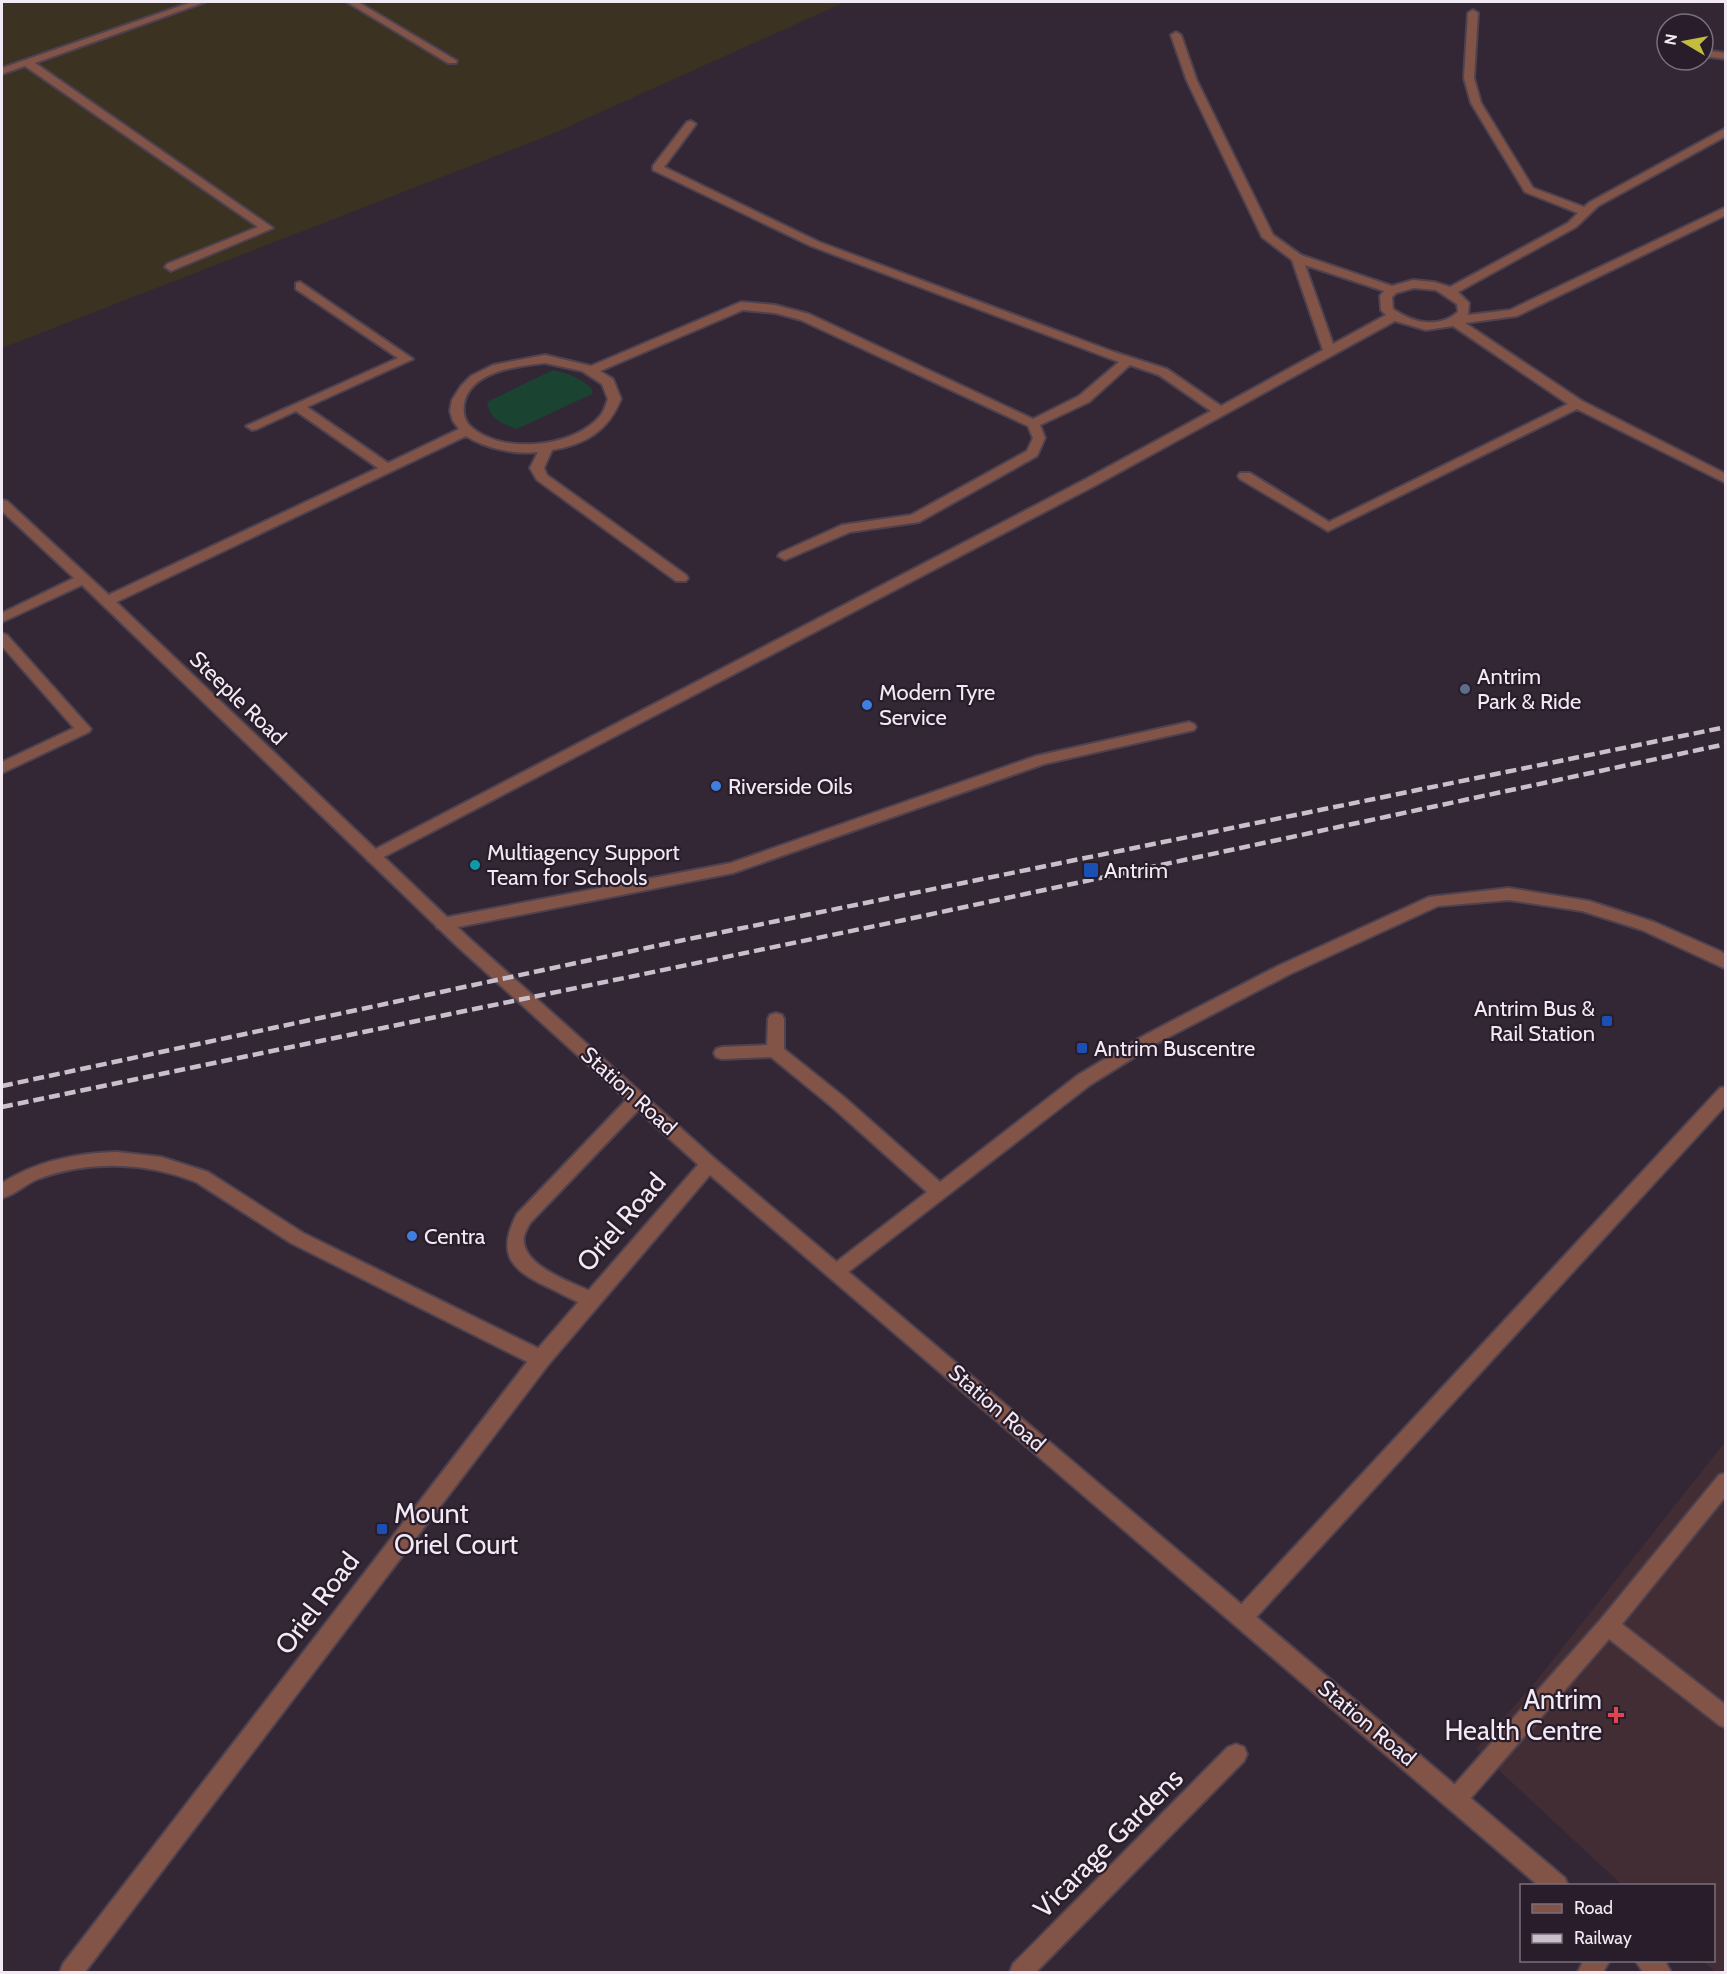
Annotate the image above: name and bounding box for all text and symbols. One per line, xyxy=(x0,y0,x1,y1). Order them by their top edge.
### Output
north arrow xyxy=(1655,12,1715,72)
text: N xyxy=(1660,32,1681,47)
street label: Steeple Road xyxy=(184,645,292,751)
place label: Antrim Park & Ride xyxy=(1477,663,1581,715)
place label: Modern Tyre Service xyxy=(879,679,995,731)
marker: Antrim Park & Ride xyxy=(1458,682,1472,696)
marker: Modern Tyre Service xyxy=(860,698,874,712)
place label: Riverside Oils xyxy=(728,773,853,800)
marker: Riverside Oils xyxy=(709,779,723,793)
place label: Multiagency Support Team for Schools xyxy=(487,839,680,891)
place label: Antrim xyxy=(1104,857,1168,884)
marker: Multiagency Support Team for Schools xyxy=(468,858,482,872)
marker: Antrim xyxy=(1082,861,1100,879)
place label: Antrim Bus & Rail Station xyxy=(1474,995,1596,1047)
marker: Antrim Bus & Rail Station xyxy=(1600,1014,1614,1028)
place label: Antrim Buscentre xyxy=(1094,1035,1255,1062)
street label: Station Road xyxy=(576,1041,682,1141)
marker: Antrim Buscentre xyxy=(1075,1041,1089,1055)
street label: Oriel Road xyxy=(569,1166,673,1278)
place label: Centra xyxy=(424,1223,486,1250)
marker: Centra xyxy=(405,1229,419,1243)
street label: Station Road xyxy=(943,1359,1051,1457)
place label: Mount Oriel Court xyxy=(394,1497,518,1561)
marker: Mount Oriel Court xyxy=(375,1522,389,1536)
street label: Oriel Road xyxy=(268,1545,366,1661)
street label: Station Road xyxy=(1313,1674,1421,1772)
place label: Antrim Health Centre xyxy=(1444,1683,1602,1747)
marker: Antrim Health Centre xyxy=(1607,1706,1625,1724)
street label: Vicarage Gardens xyxy=(1026,1761,1190,1925)
legend xyxy=(1520,1884,1715,1962)
text: Road xyxy=(1574,1897,1613,1919)
text: Railway xyxy=(1574,1927,1632,1949)

